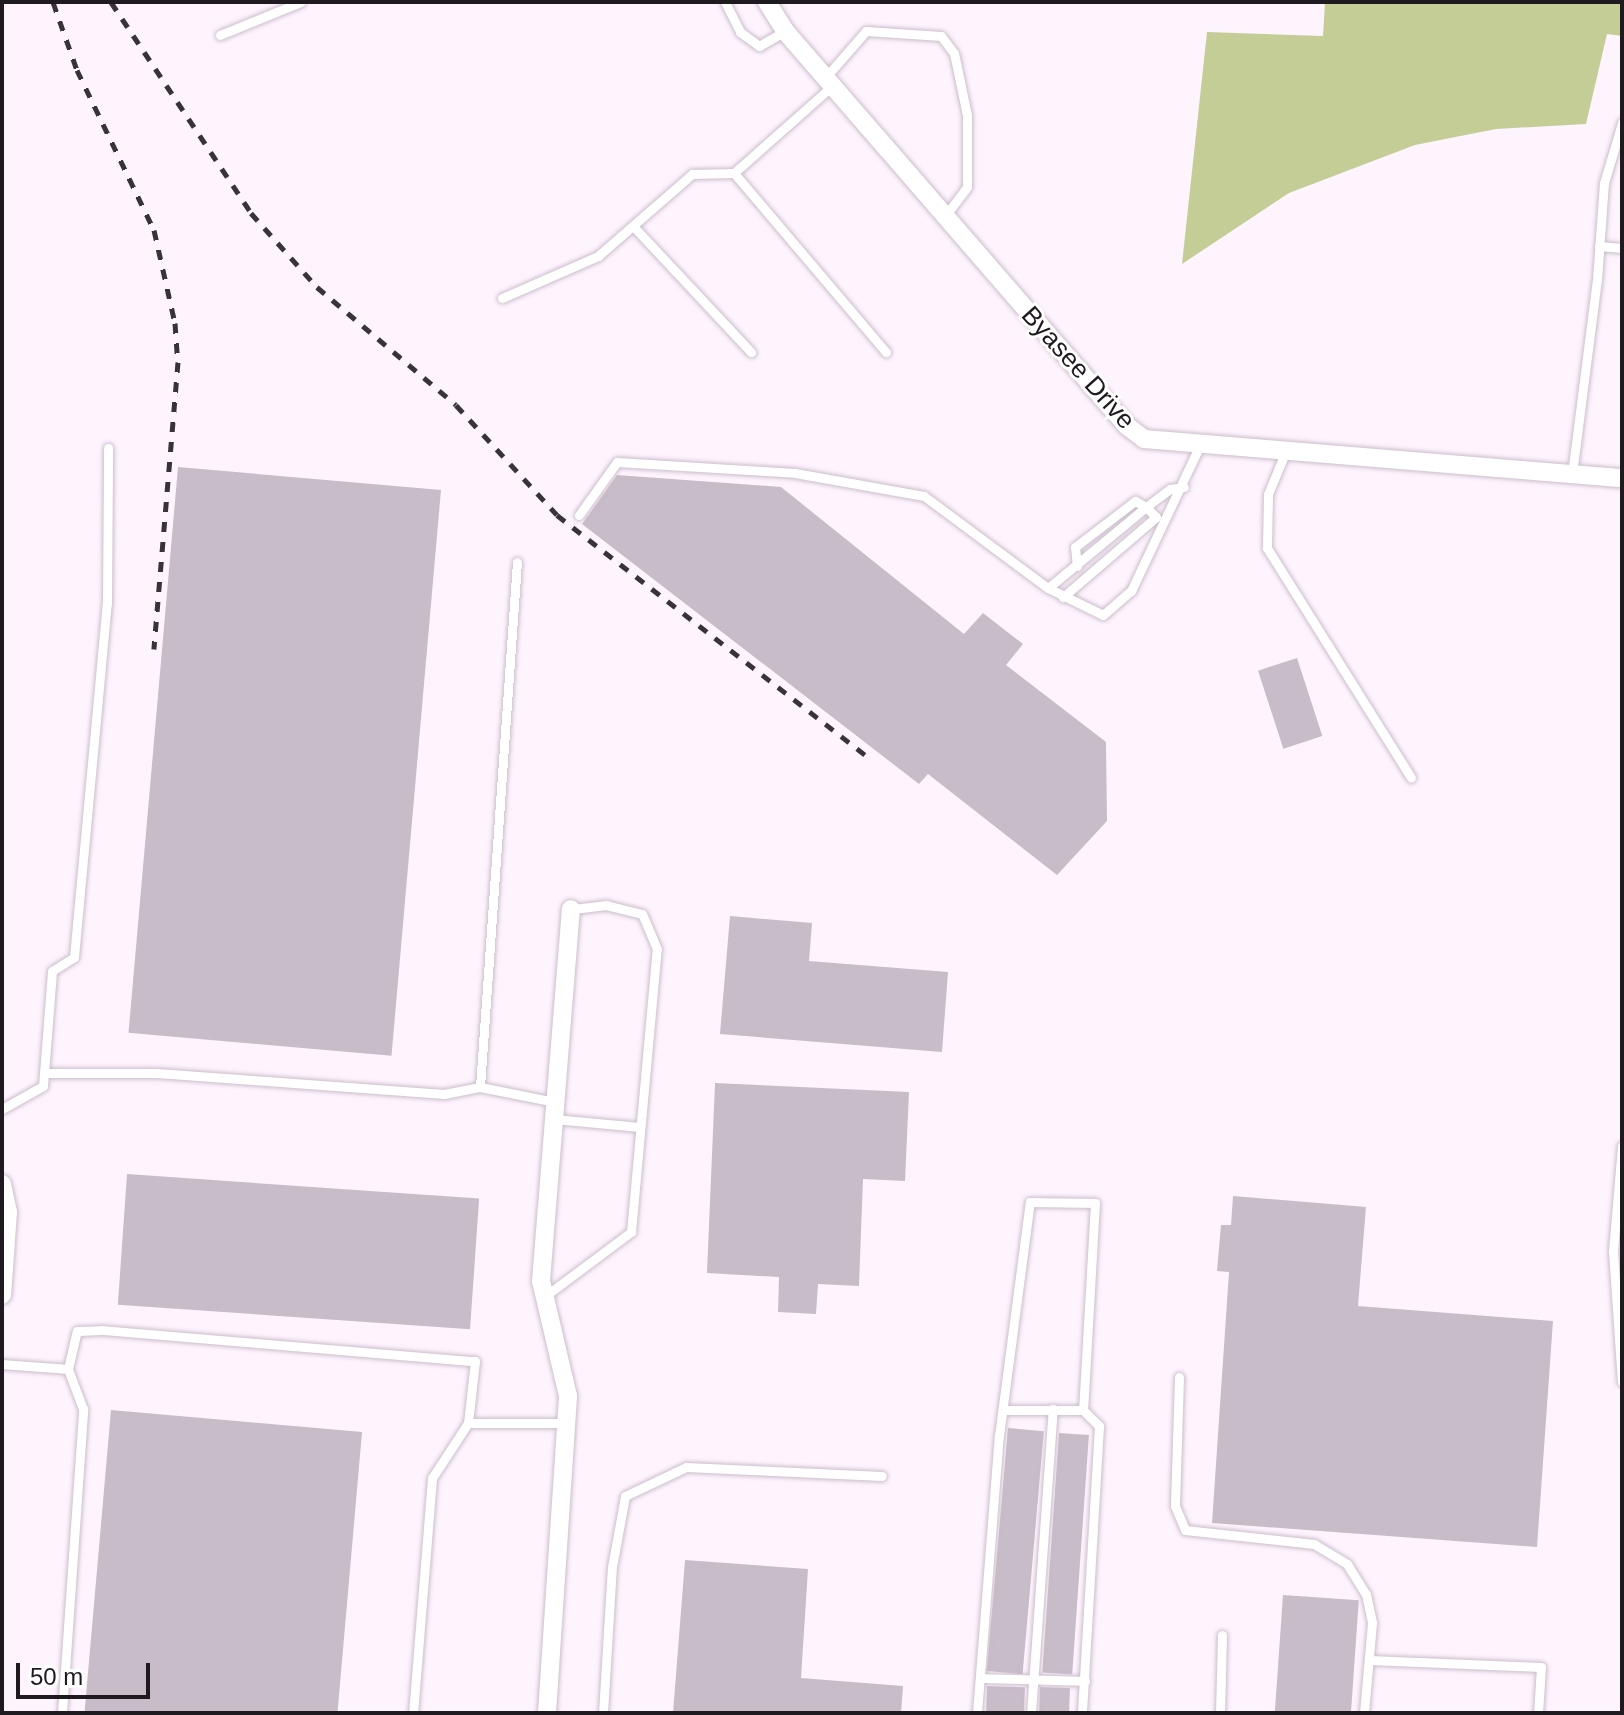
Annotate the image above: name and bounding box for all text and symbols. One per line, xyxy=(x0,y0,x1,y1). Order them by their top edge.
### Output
street label: Byasee Drive xyxy=(1015,300,1141,436)
scale bar xyxy=(20,1647,154,1697)
text: 50 m xyxy=(30,1663,83,1690)

